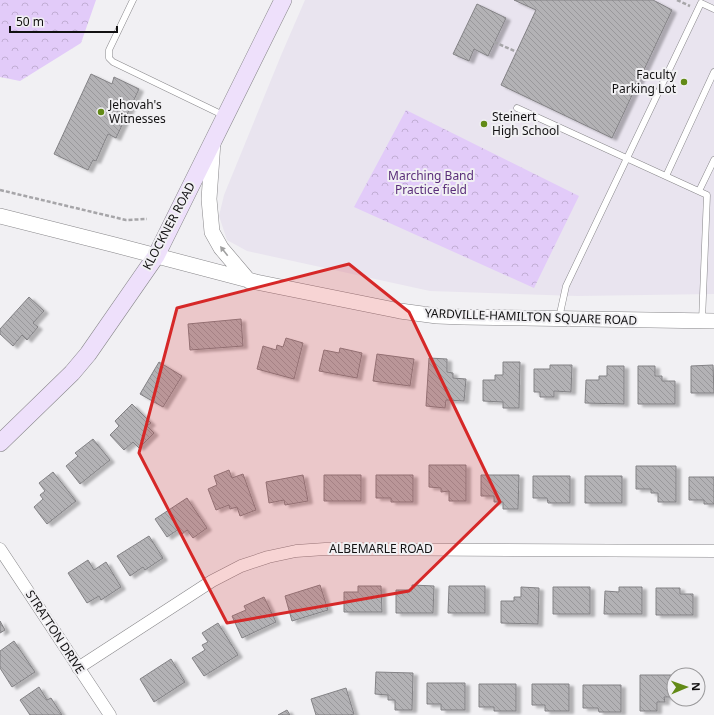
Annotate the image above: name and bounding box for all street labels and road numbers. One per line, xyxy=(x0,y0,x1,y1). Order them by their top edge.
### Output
street label: KLOCKNER ROAD xyxy=(138,179,199,273)
street label: YARDVILLE-HAMILTON SQUARE ROAD xyxy=(425,304,638,329)
street label: ALBEMARLE ROAD xyxy=(329,540,433,557)
street label: STRATTON DRIVE xyxy=(22,587,89,677)

